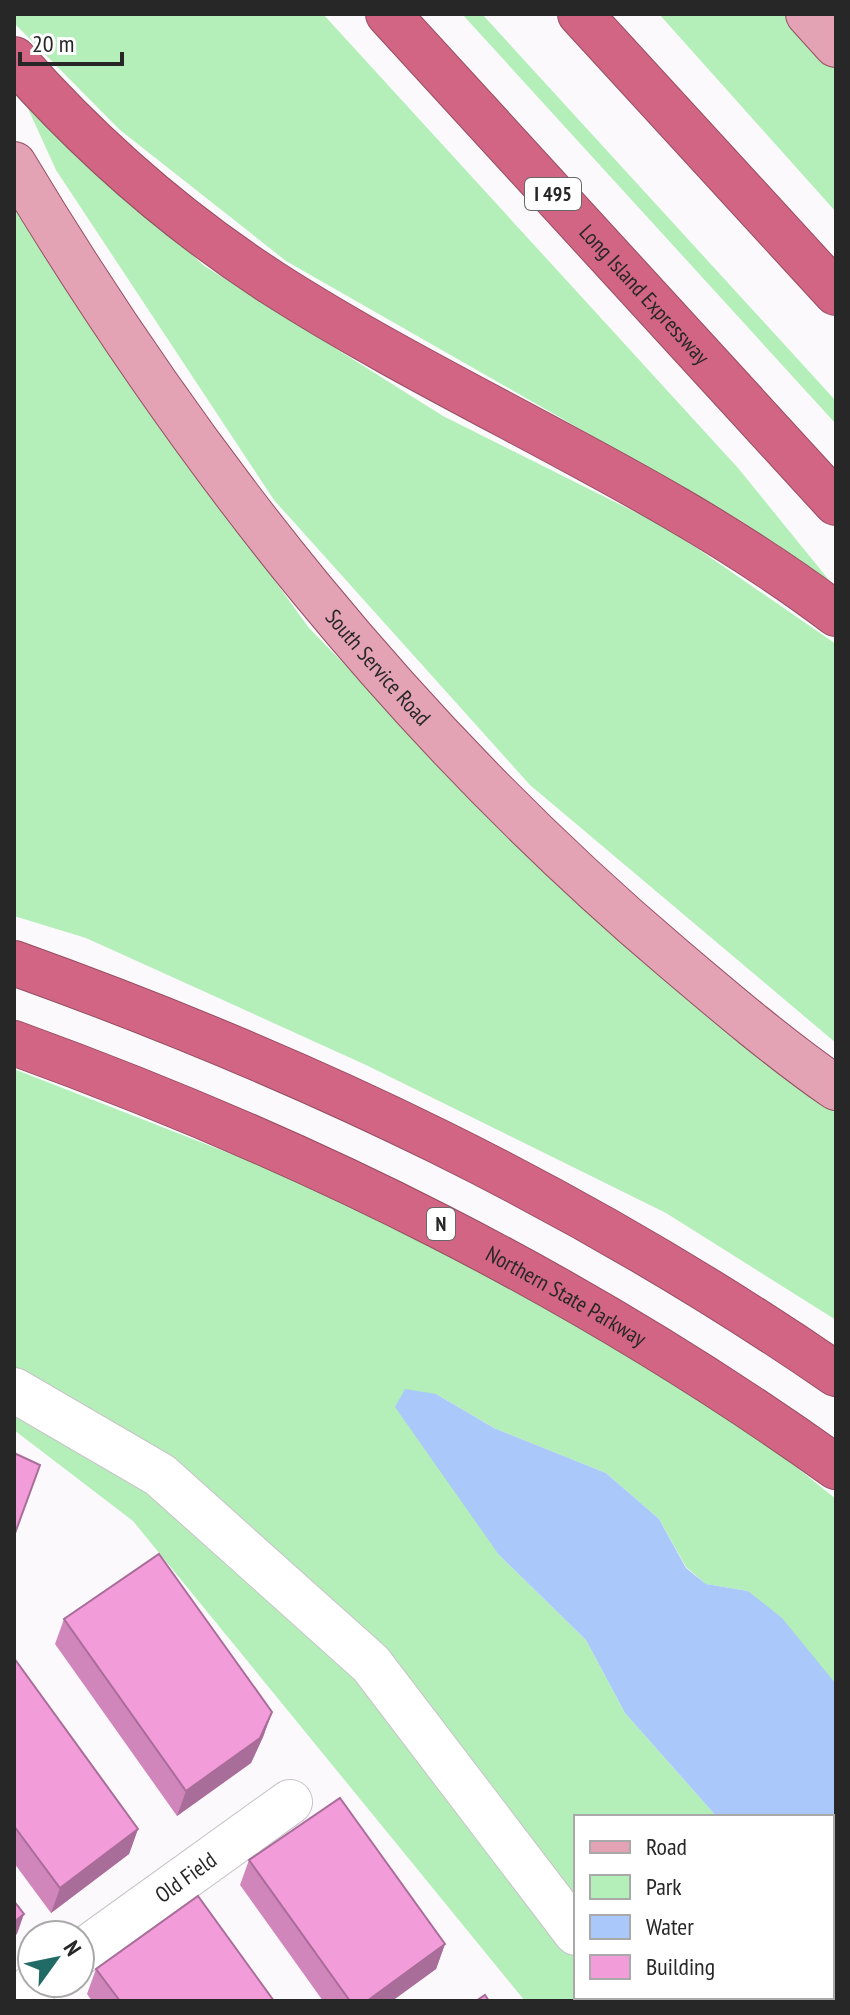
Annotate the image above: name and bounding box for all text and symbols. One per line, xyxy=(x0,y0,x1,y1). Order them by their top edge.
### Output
scale bar xyxy=(20,16,122,66)
text: 20 m xyxy=(32,28,74,59)
road number: I 495 xyxy=(525,178,581,210)
street label: Long Island Expressway xyxy=(574,218,716,371)
street label: South Service Road xyxy=(320,603,437,731)
road number: N xyxy=(427,1208,455,1240)
street label: Northern State Parkway xyxy=(481,1239,652,1353)
legend xyxy=(574,1815,834,1999)
text: Road xyxy=(646,1831,687,1862)
street label: Old Field xyxy=(149,1846,222,1909)
text: Park xyxy=(646,1871,682,1902)
text: Water xyxy=(646,1911,694,1942)
north arrow xyxy=(16,1919,96,1999)
text: N xyxy=(58,1935,88,1961)
text: Building xyxy=(646,1951,715,1982)

